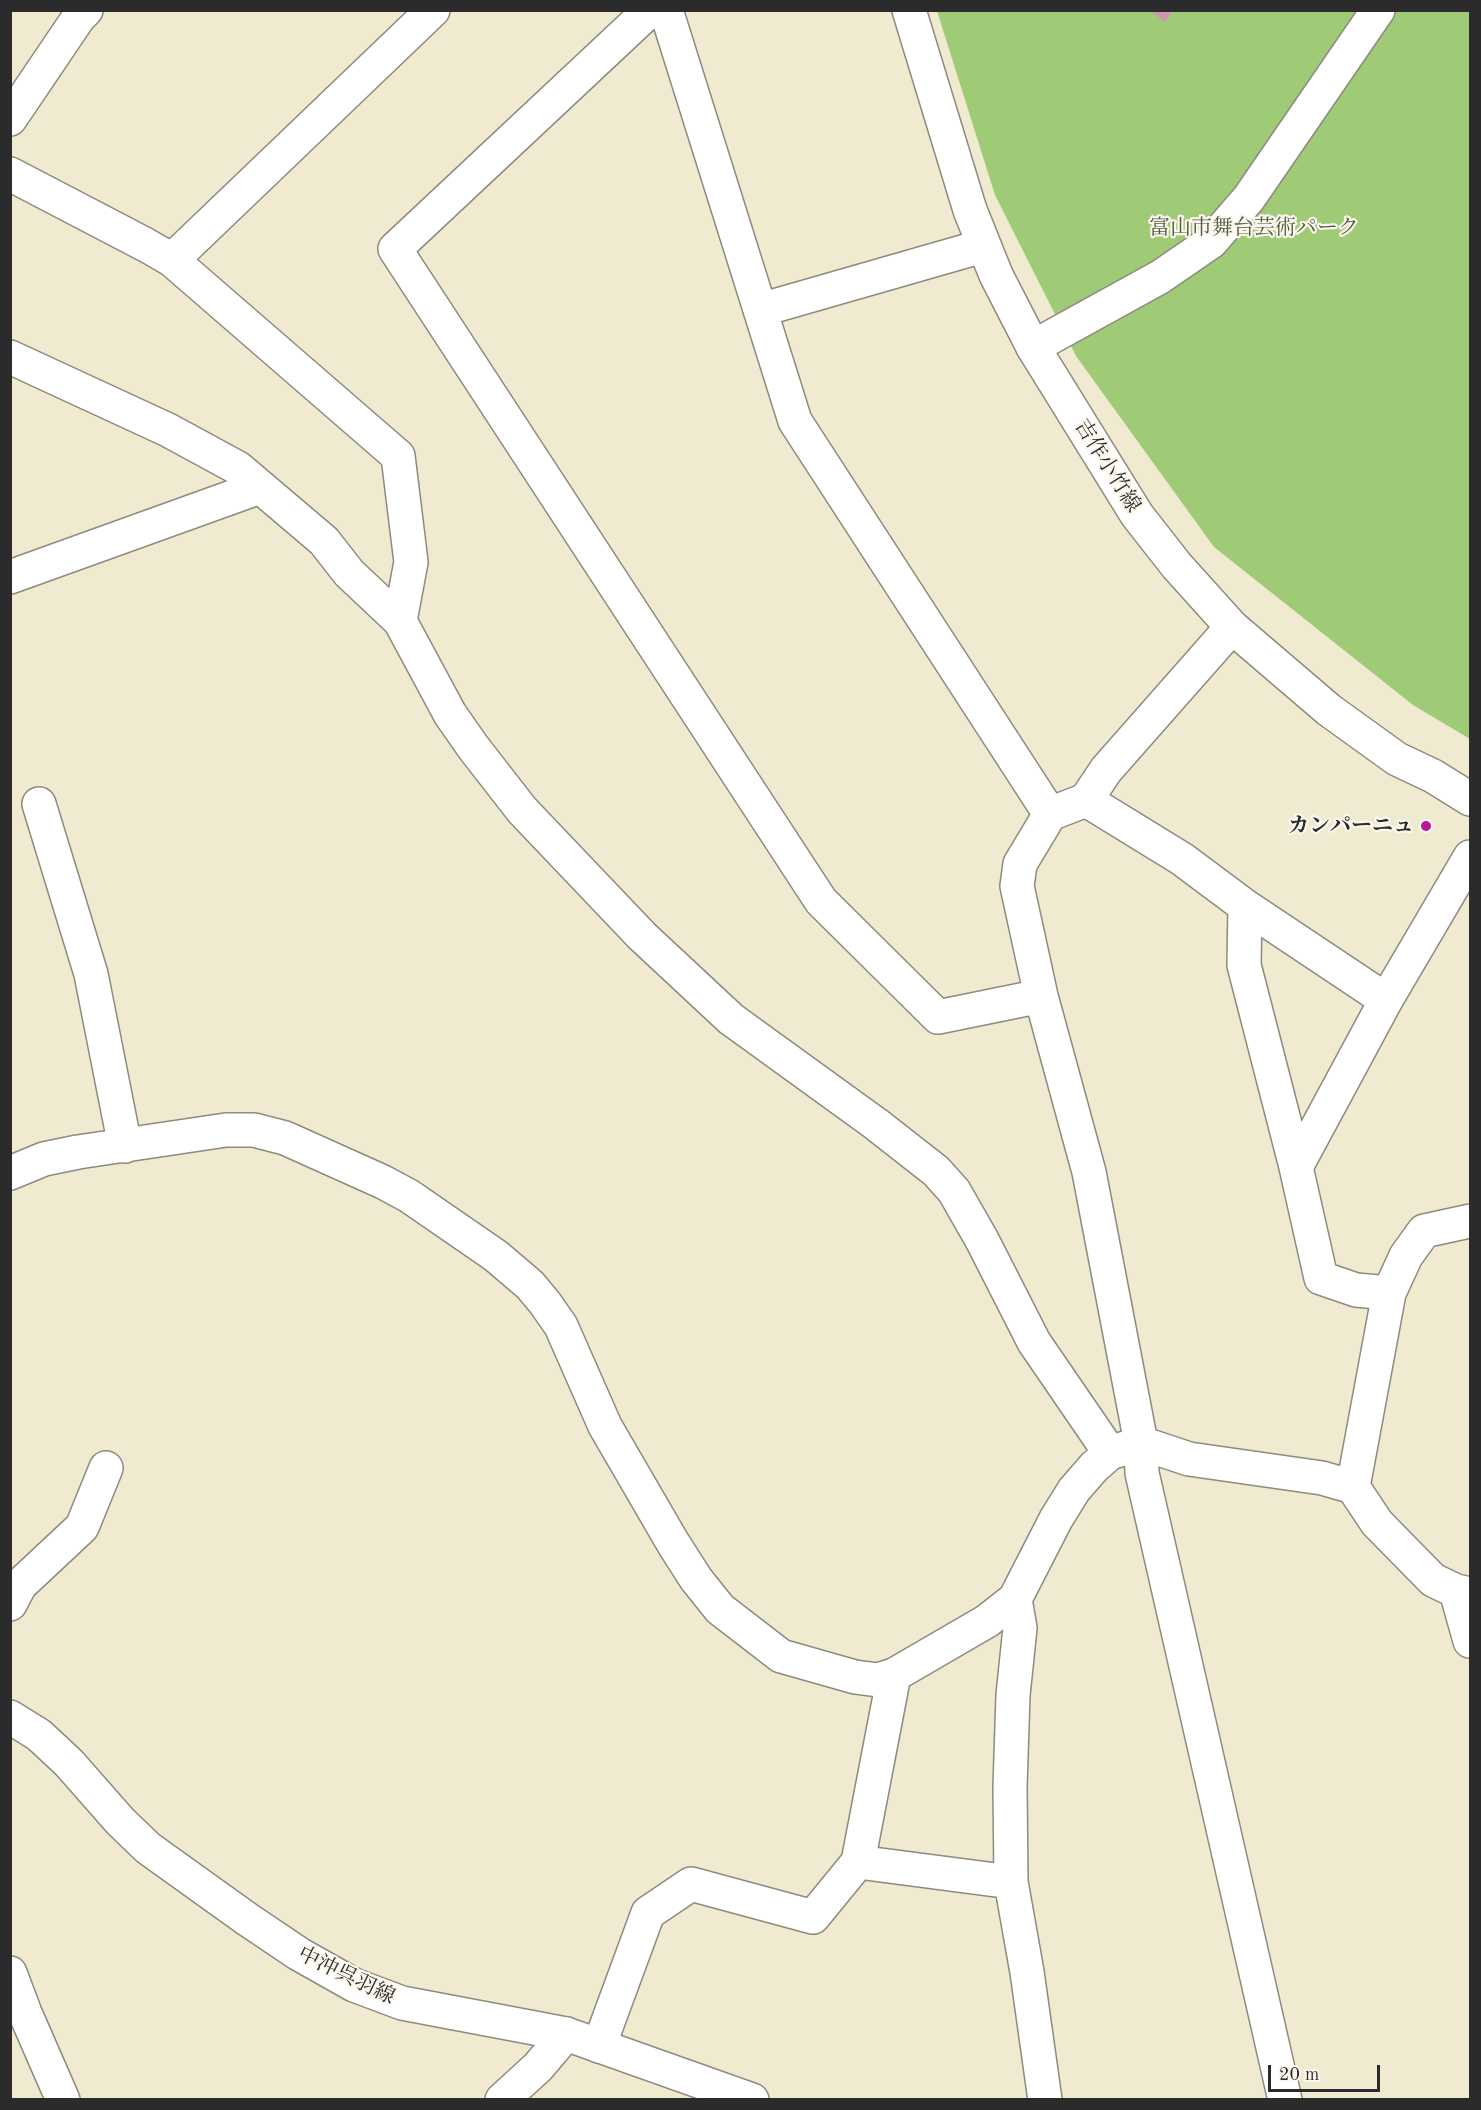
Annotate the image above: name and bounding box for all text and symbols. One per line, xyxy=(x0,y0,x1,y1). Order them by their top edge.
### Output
park label: 富山市舞台芸術パーク xyxy=(1149,215,1359,241)
street label: 吉作小竹線 xyxy=(1068,415,1146,517)
place label: カンパーニュ xyxy=(1288,813,1414,839)
marker: カンパーニュ xyxy=(1419,819,1433,833)
street label: 中沖呉羽線 xyxy=(293,1942,399,2010)
scale bar xyxy=(1271,2053,1384,2091)
text: 20 m xyxy=(1279,2066,1319,2084)

